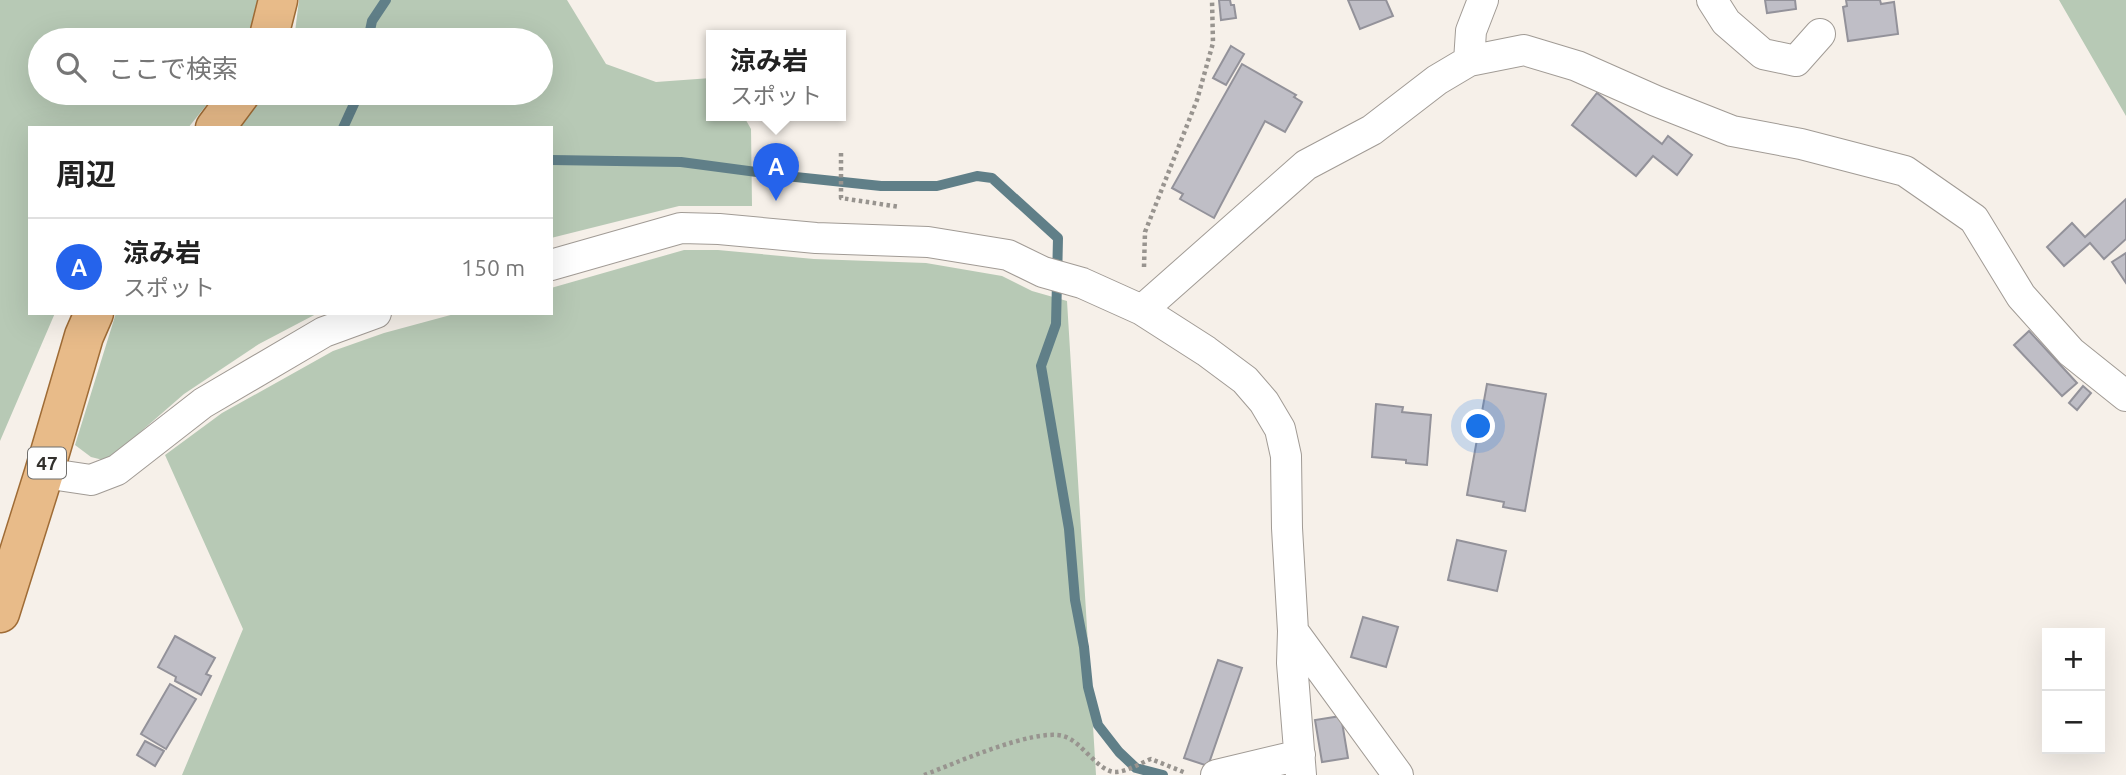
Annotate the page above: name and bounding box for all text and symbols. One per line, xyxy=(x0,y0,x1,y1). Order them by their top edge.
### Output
search box xyxy=(28,28,553,105)
popup xyxy=(706,30,846,121)
text: 涼み岩 xyxy=(730,46,808,75)
icon: search xyxy=(52,48,90,86)
text: ここで検索 xyxy=(108,54,238,83)
text: スポット xyxy=(730,83,822,108)
pin: A xyxy=(753,143,799,201)
text: 周辺 xyxy=(56,157,116,191)
text: 涼み岩 xyxy=(123,238,201,267)
text: A xyxy=(71,255,87,280)
text: 150 m xyxy=(461,255,525,280)
text: スポット xyxy=(123,275,215,300)
your location xyxy=(1461,409,1495,443)
road number: 47 xyxy=(28,447,66,478)
map controls xyxy=(2042,628,2105,754)
button: + xyxy=(2042,628,2105,691)
button: − xyxy=(2042,691,2105,754)

